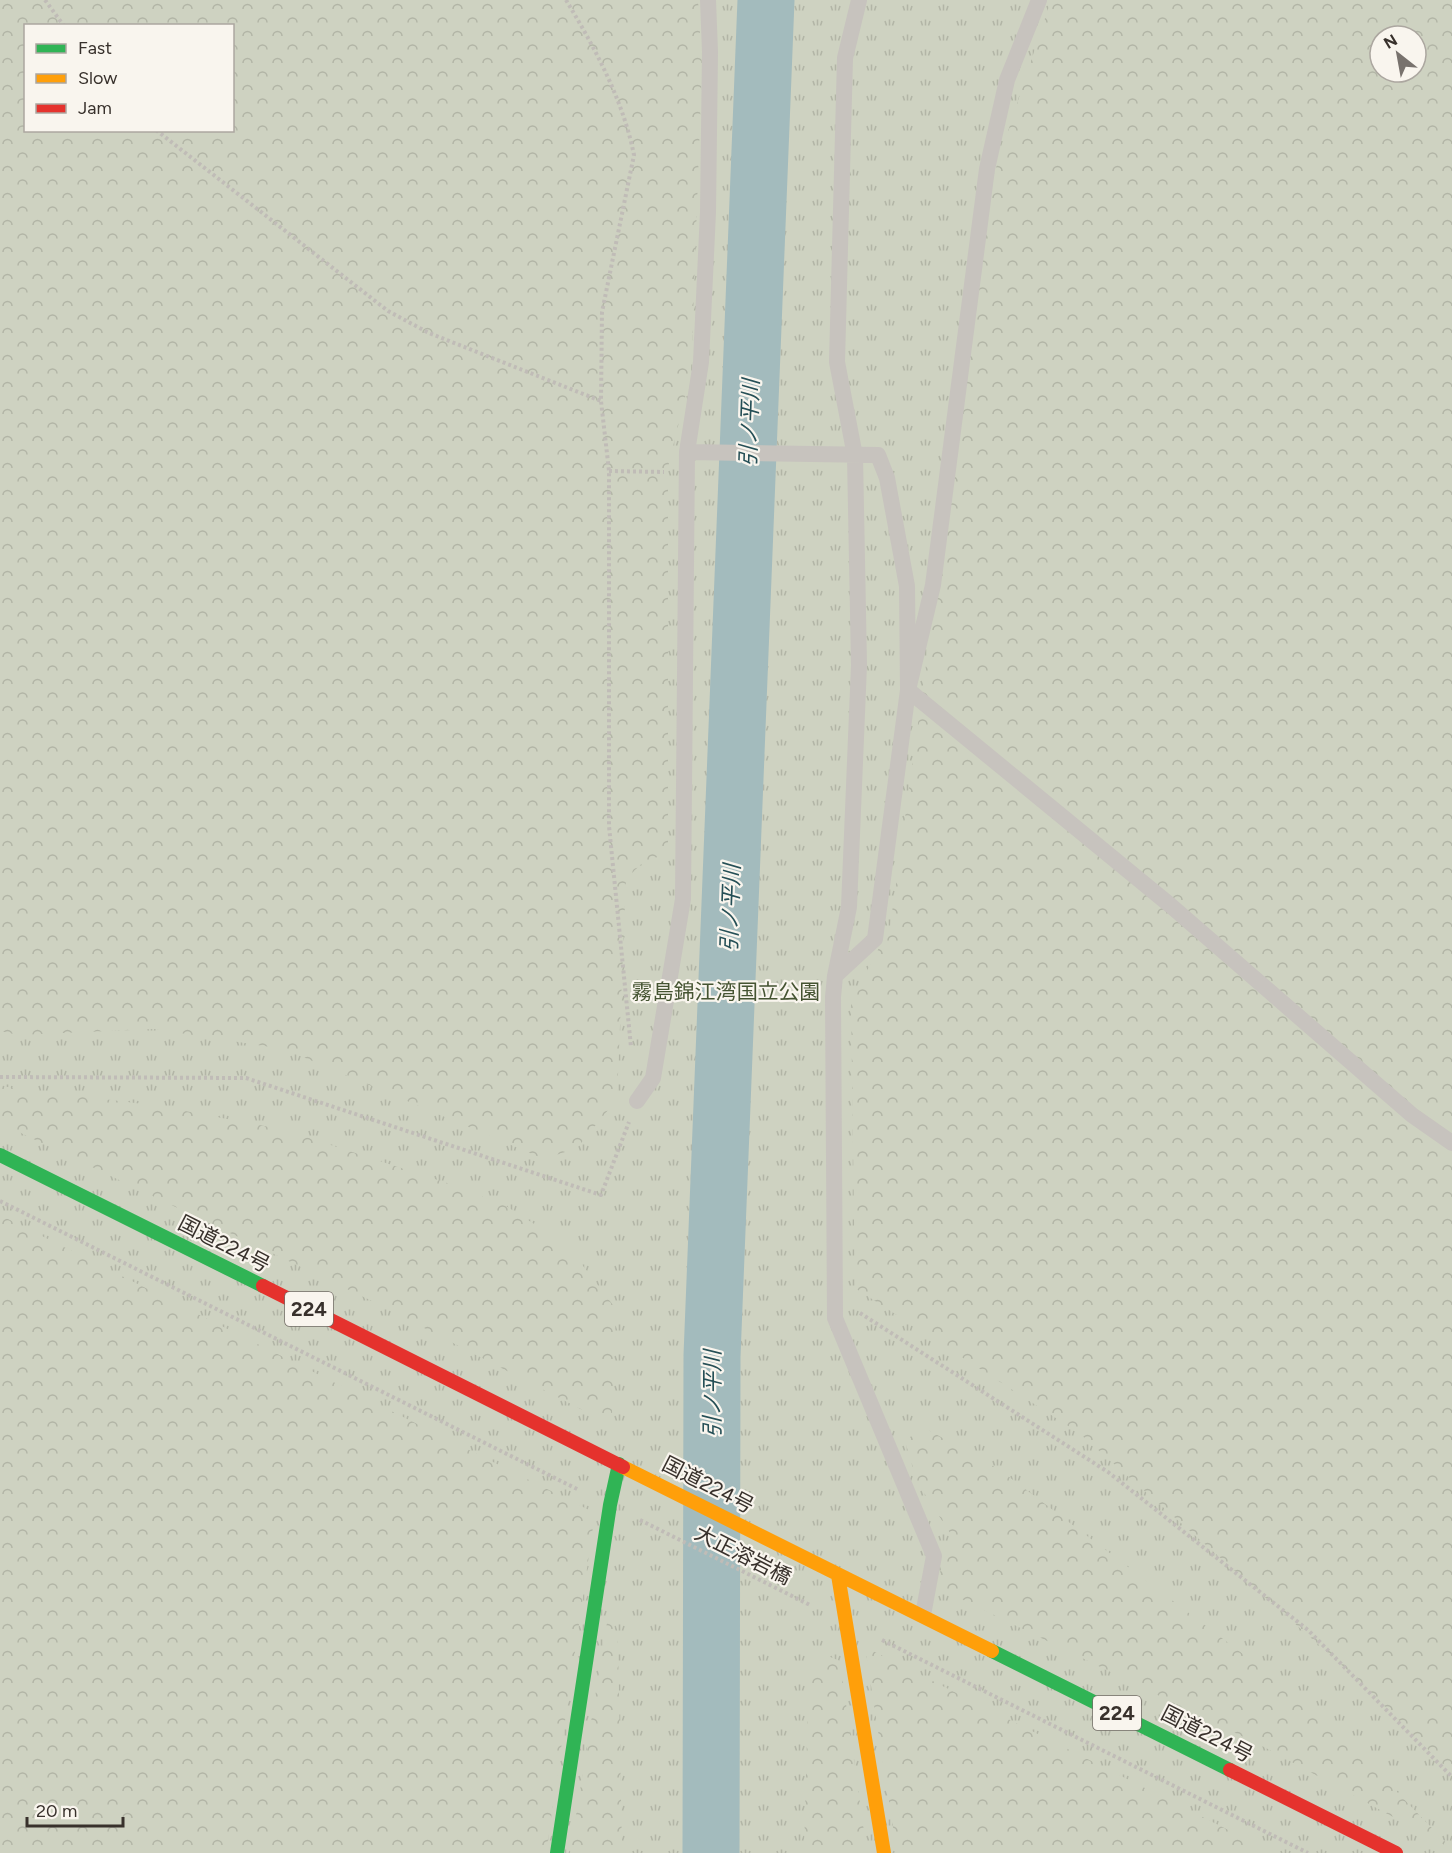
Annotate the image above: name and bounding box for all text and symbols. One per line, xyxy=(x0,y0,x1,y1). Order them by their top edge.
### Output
legend xyxy=(24,24,234,132)
north arrow xyxy=(1368,24,1428,84)
text: N xyxy=(1380,30,1401,53)
text: Fast xyxy=(78,37,112,59)
text: Slow xyxy=(78,67,117,89)
text: Jam xyxy=(78,97,112,119)
water label: 引ノ平川 xyxy=(734,377,765,467)
water label: 引ノ平川 xyxy=(715,862,746,952)
park label: 霧島錦江湾国立公園 xyxy=(632,979,821,1004)
street label: 国道224号 xyxy=(174,1210,274,1277)
road number: 224 xyxy=(285,1292,333,1326)
water label: 引ノ平川 xyxy=(699,1348,726,1438)
street label: 国道224号 xyxy=(658,1451,758,1518)
street label: 大正溶岩橋 xyxy=(691,1520,796,1590)
road number: 224 xyxy=(1093,1696,1141,1730)
street label: 国道224号 xyxy=(1157,1700,1257,1767)
scale bar xyxy=(27,1790,123,1828)
text: 20 m xyxy=(36,1800,77,1822)

